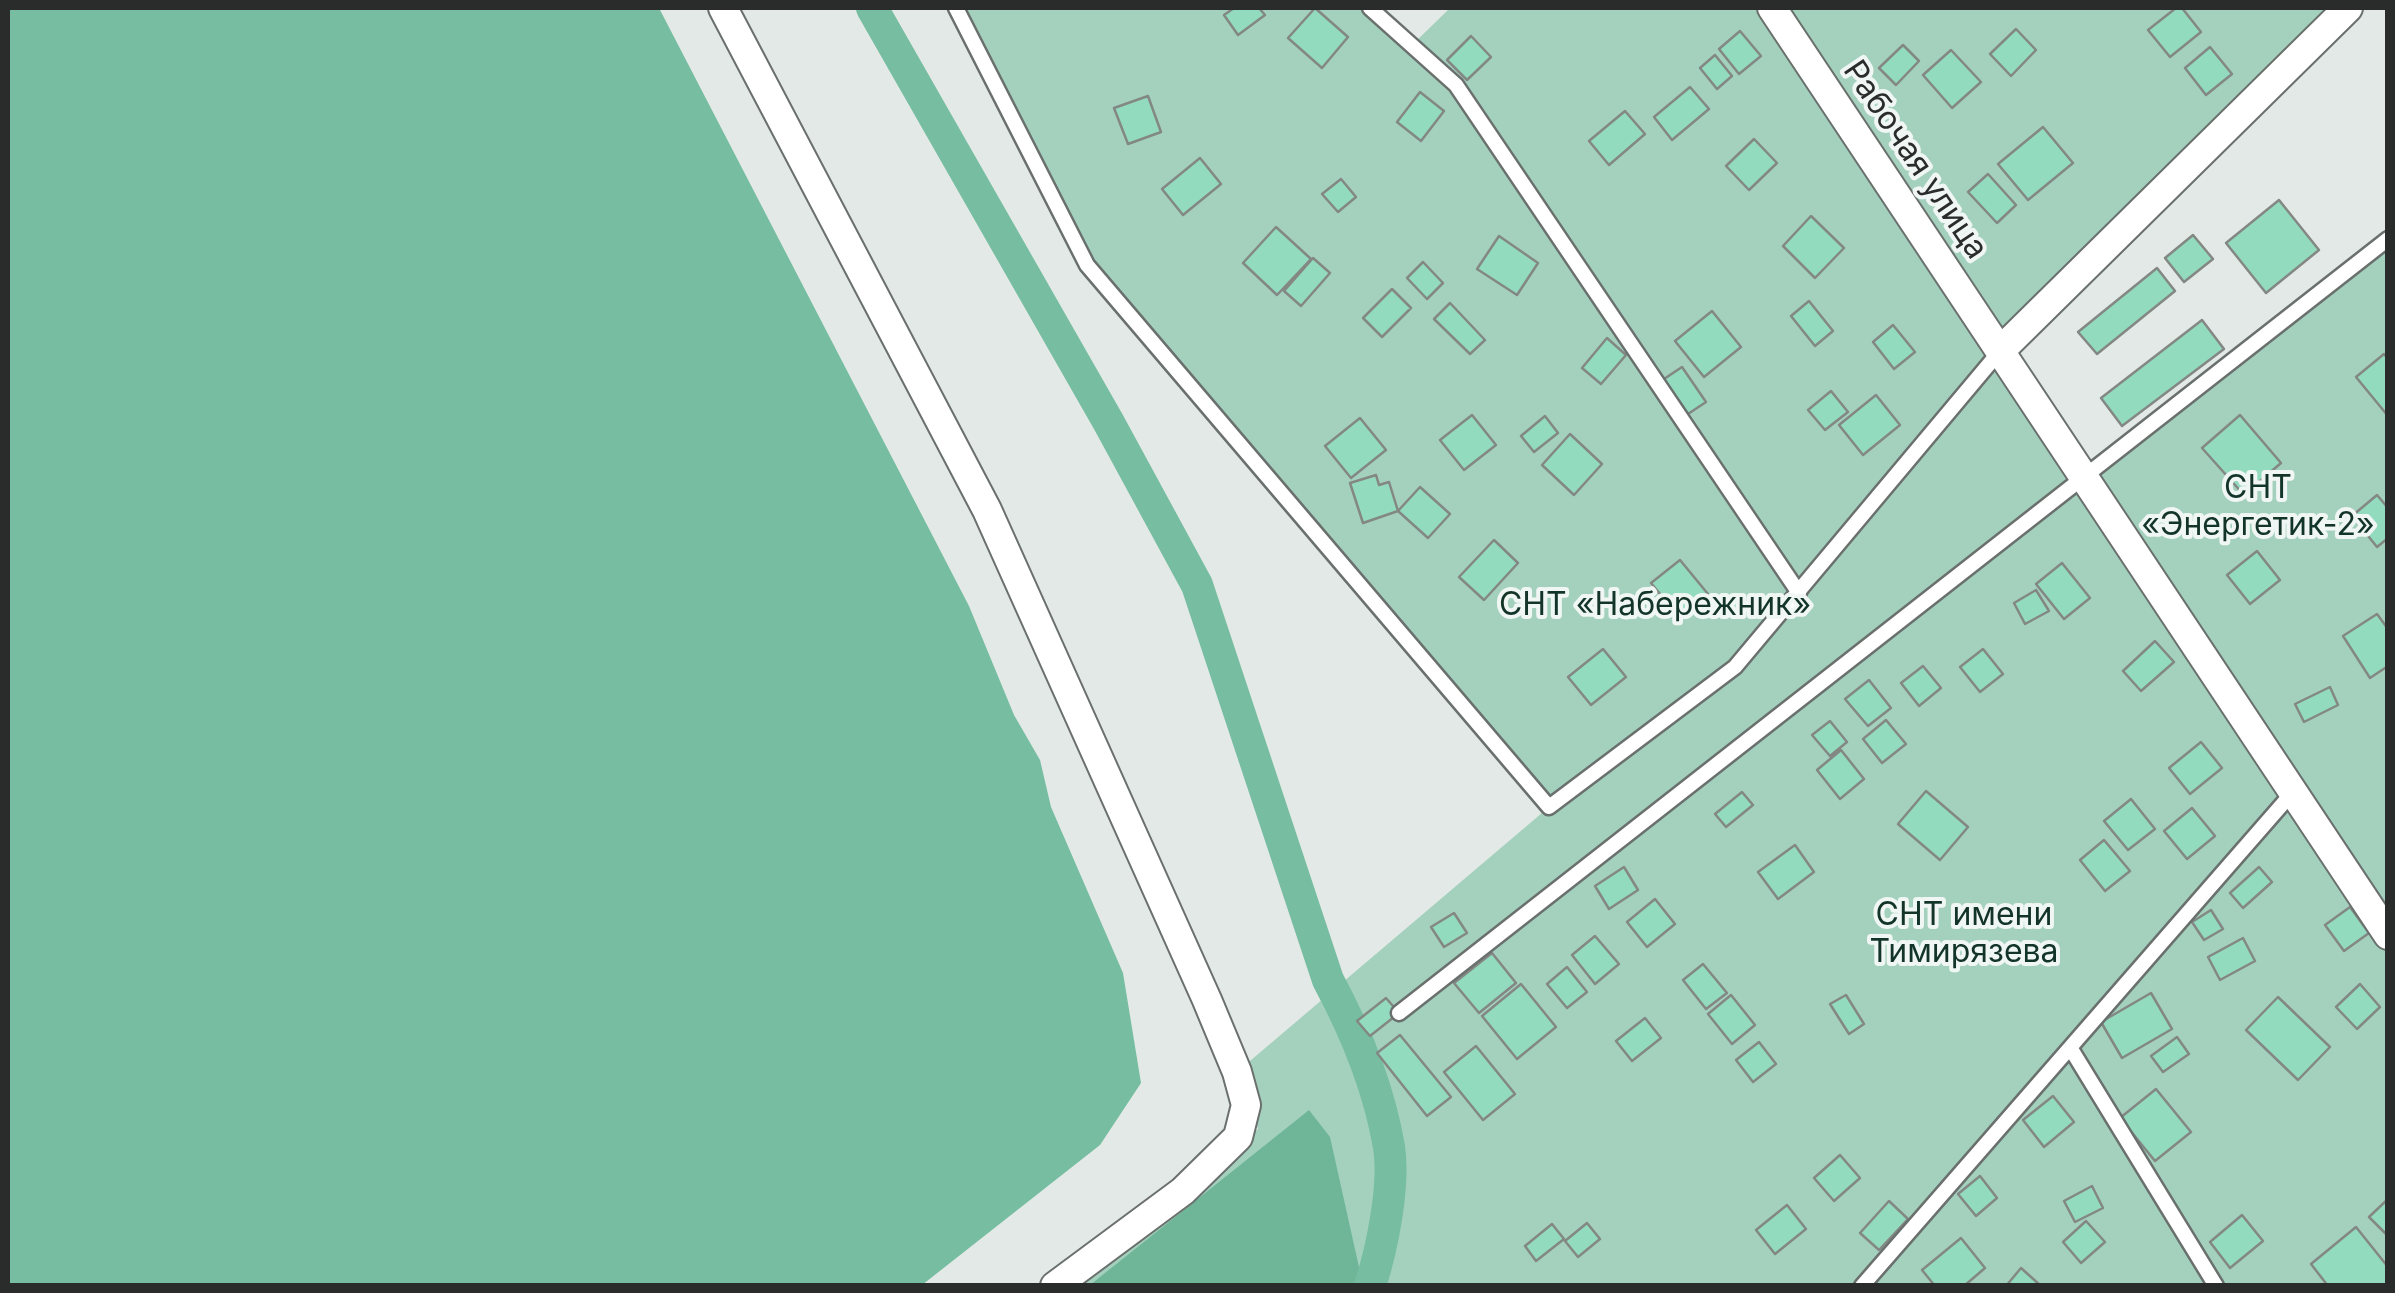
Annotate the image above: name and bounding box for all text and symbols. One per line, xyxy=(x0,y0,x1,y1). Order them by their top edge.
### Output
street label: Рабочая улица xyxy=(1835,54,1995,266)
park label: СНТ «Энергетик-2» xyxy=(2141,469,2375,544)
park label: СНТ «Набережник» xyxy=(1499,586,1811,624)
park label: СНТ имени Тимирязева xyxy=(1869,896,2059,971)

